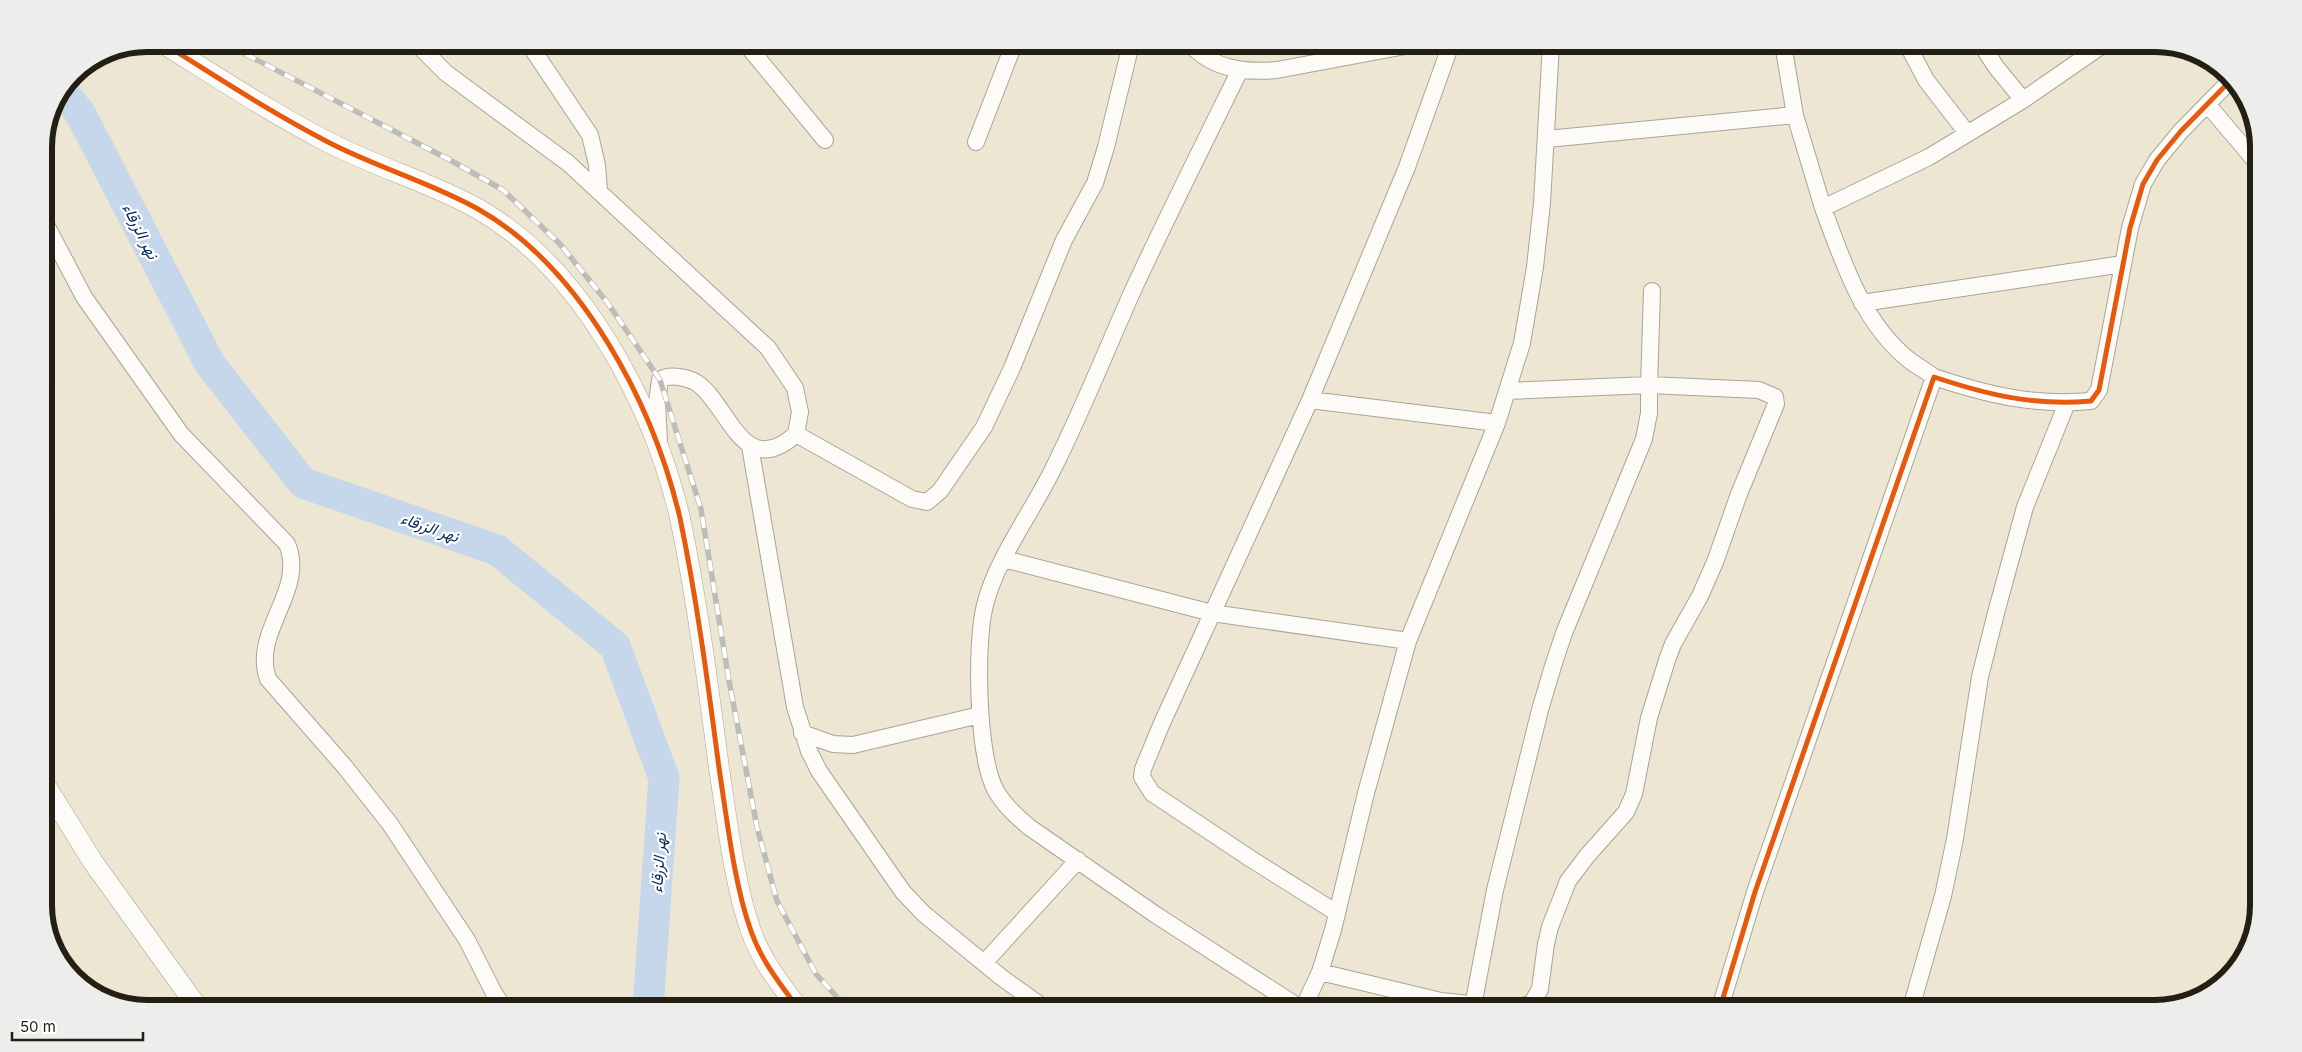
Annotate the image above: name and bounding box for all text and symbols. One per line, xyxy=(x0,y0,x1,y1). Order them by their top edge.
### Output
water label: نهر الزرقاء xyxy=(118,200,164,264)
water label: نهر الزرقاء xyxy=(398,508,463,548)
water label: نهر الزرقاء xyxy=(646,831,671,894)
scale bar xyxy=(12,1010,144,1042)
text: 50 m xyxy=(20,1017,56,1036)

